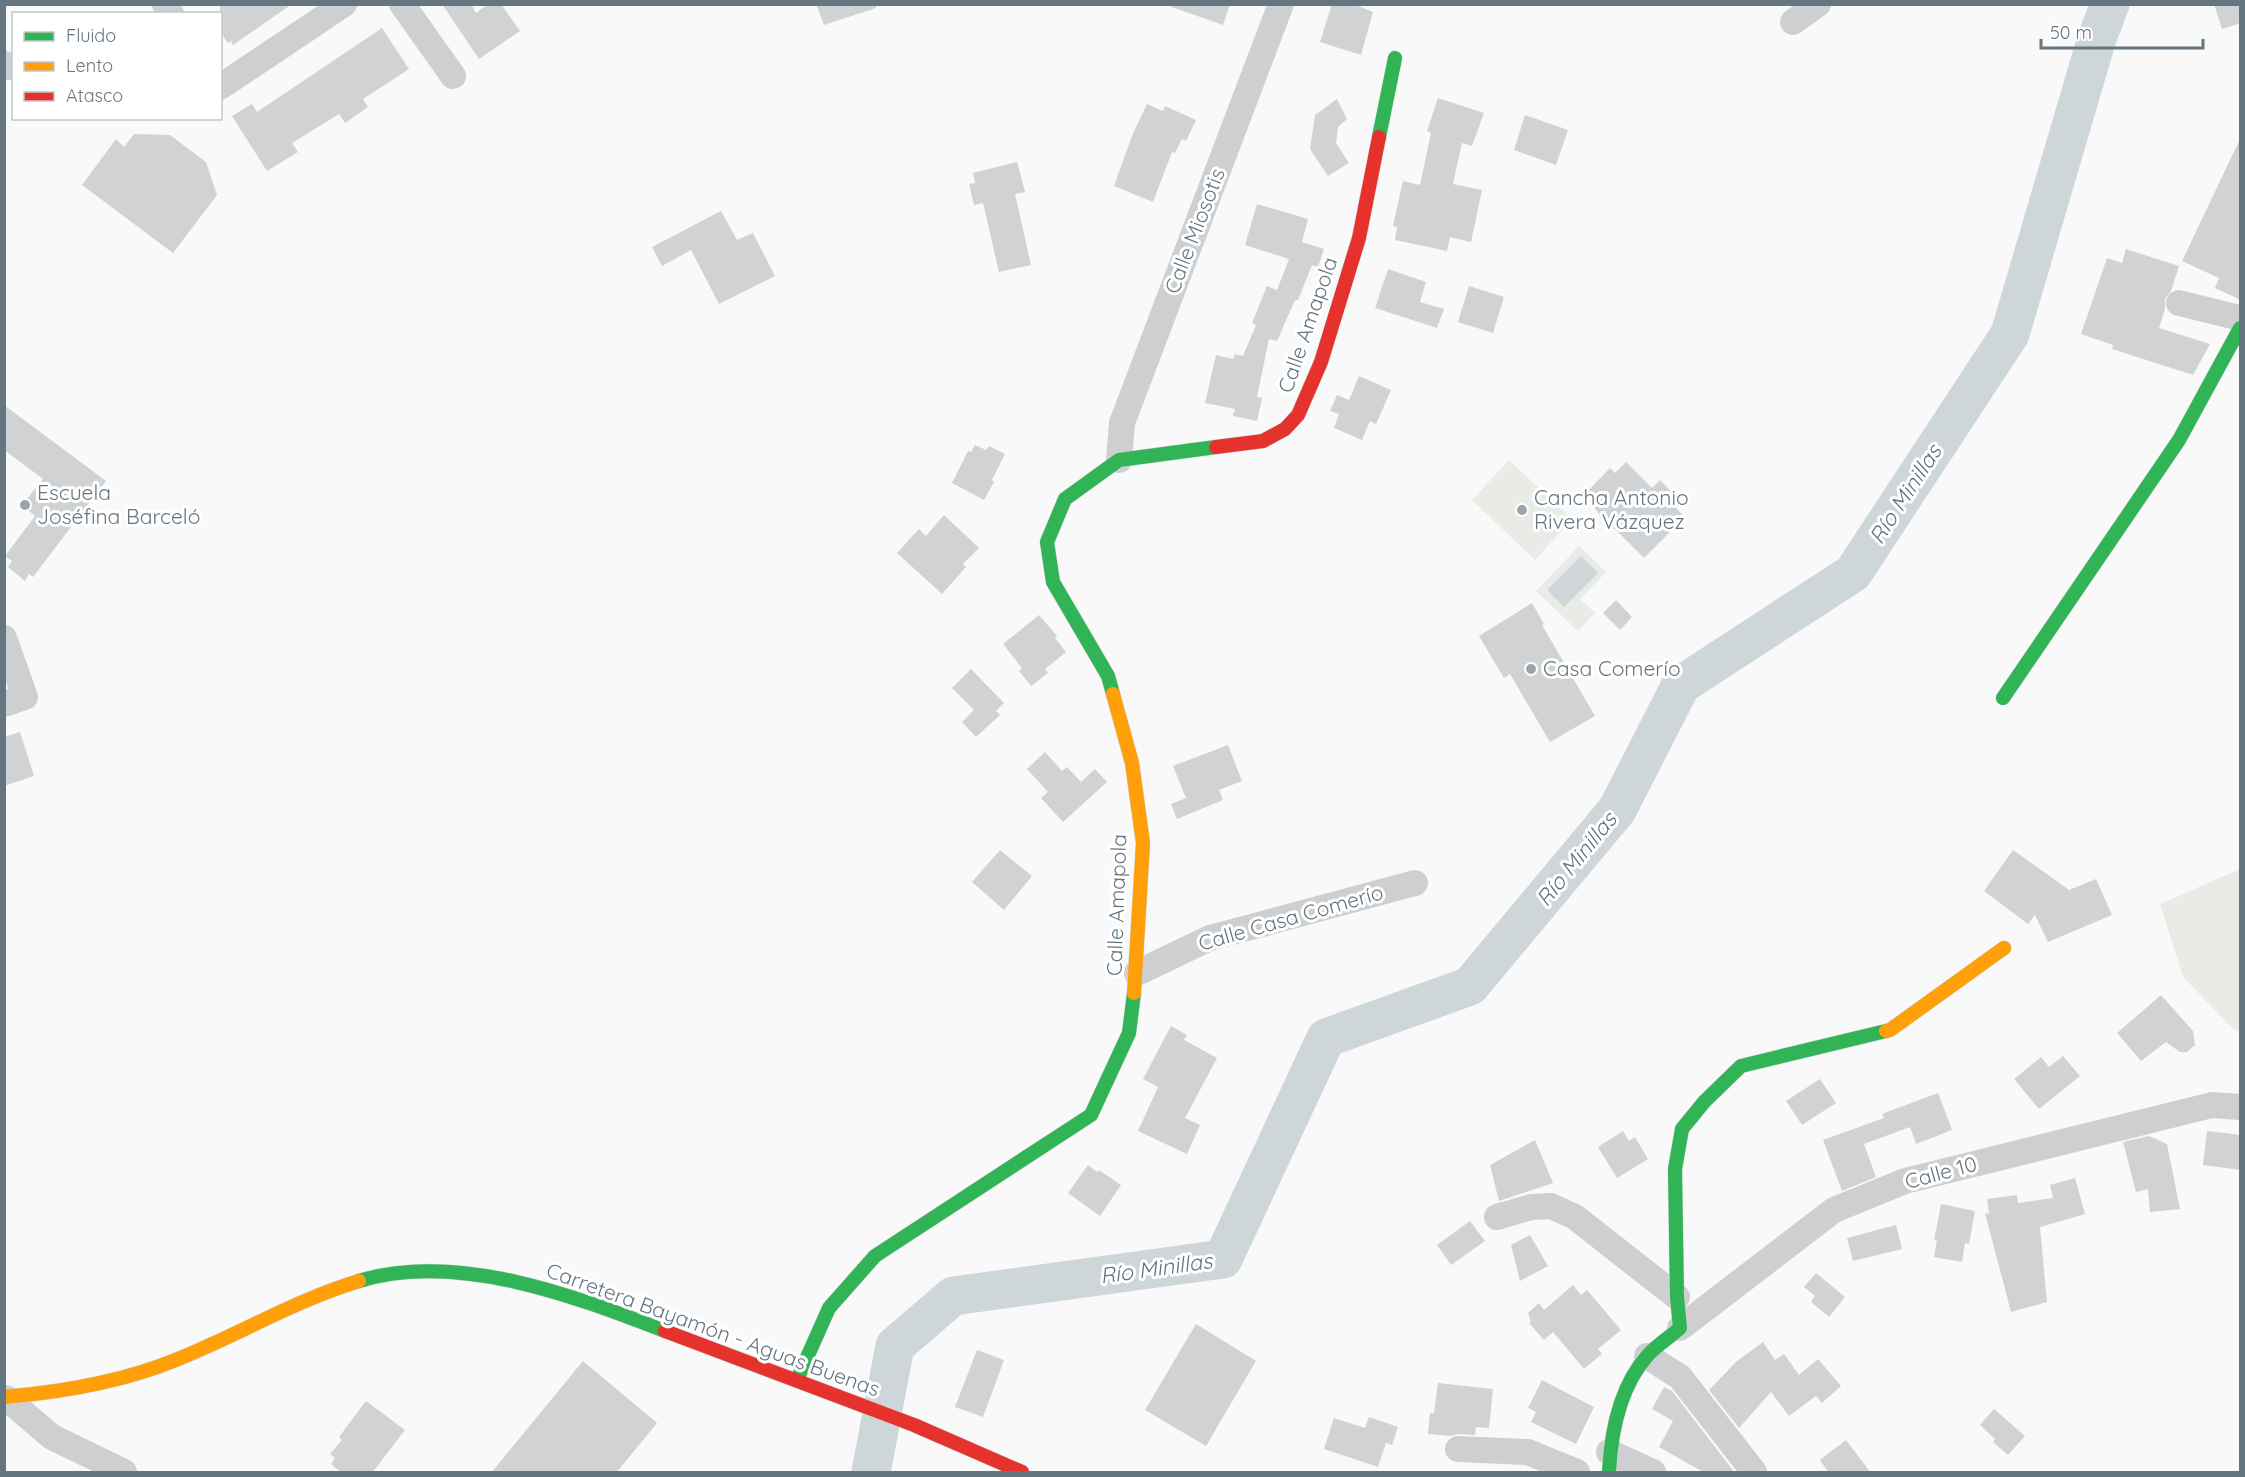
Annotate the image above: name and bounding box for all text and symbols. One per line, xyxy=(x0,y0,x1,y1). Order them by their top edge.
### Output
legend xyxy=(12,12,222,120)
scale bar xyxy=(2041,12,2203,50)
text: 50 m xyxy=(2050,21,2092,44)
text: Fluido xyxy=(66,24,116,47)
text: Lento xyxy=(66,54,113,77)
text: Atasco xyxy=(66,84,123,107)
street label: Calle Miosotis xyxy=(1158,164,1230,297)
street label: Calle Amapola xyxy=(1272,253,1342,396)
water label: Río Minillas xyxy=(1863,438,1948,549)
place label: Escuela Joséfina Barceló xyxy=(37,479,200,529)
place label: Cancha Antonio Rivera Vázquez xyxy=(1534,484,1689,534)
marker: Escuela Joséfina Barceló xyxy=(18,498,32,512)
marker: Cancha Antonio Rivera Vázquez xyxy=(1515,503,1529,517)
place label: Casa Comerío xyxy=(1543,655,1681,681)
marker: Casa Comerío xyxy=(1524,662,1538,676)
water label: Río Minillas xyxy=(1530,805,1623,912)
street label: Calle Amapola xyxy=(1101,834,1131,976)
street label: Calle Casa Comerío xyxy=(1195,878,1386,956)
street label: Calle 10 xyxy=(1902,1150,1980,1194)
water label: Río Minillas xyxy=(1098,1246,1215,1290)
street label: Carretera Bayamón - Aguas Buenas xyxy=(543,1257,884,1402)

